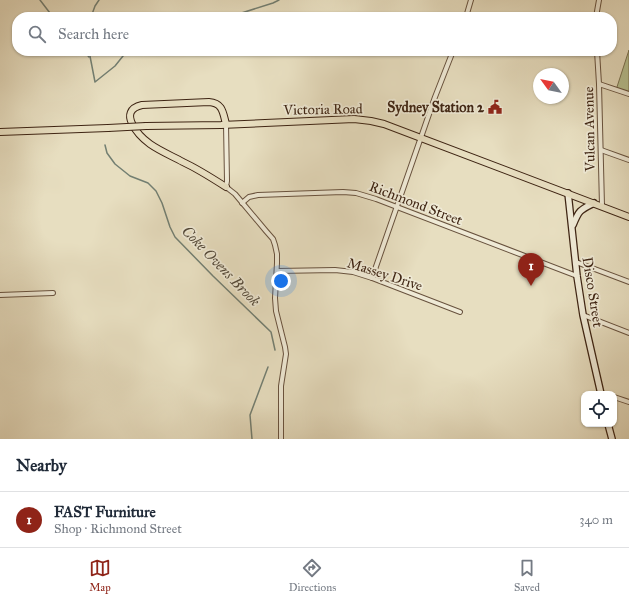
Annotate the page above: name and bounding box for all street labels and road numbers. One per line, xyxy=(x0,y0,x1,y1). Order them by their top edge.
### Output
street label: Vulcan Avenue xyxy=(580,86,599,173)
street label: Victoria Road xyxy=(282,100,363,119)
street label: Richmond Street xyxy=(367,178,465,229)
street label: Massey Drive xyxy=(345,254,425,295)
street label: Disco Street xyxy=(579,256,606,328)

